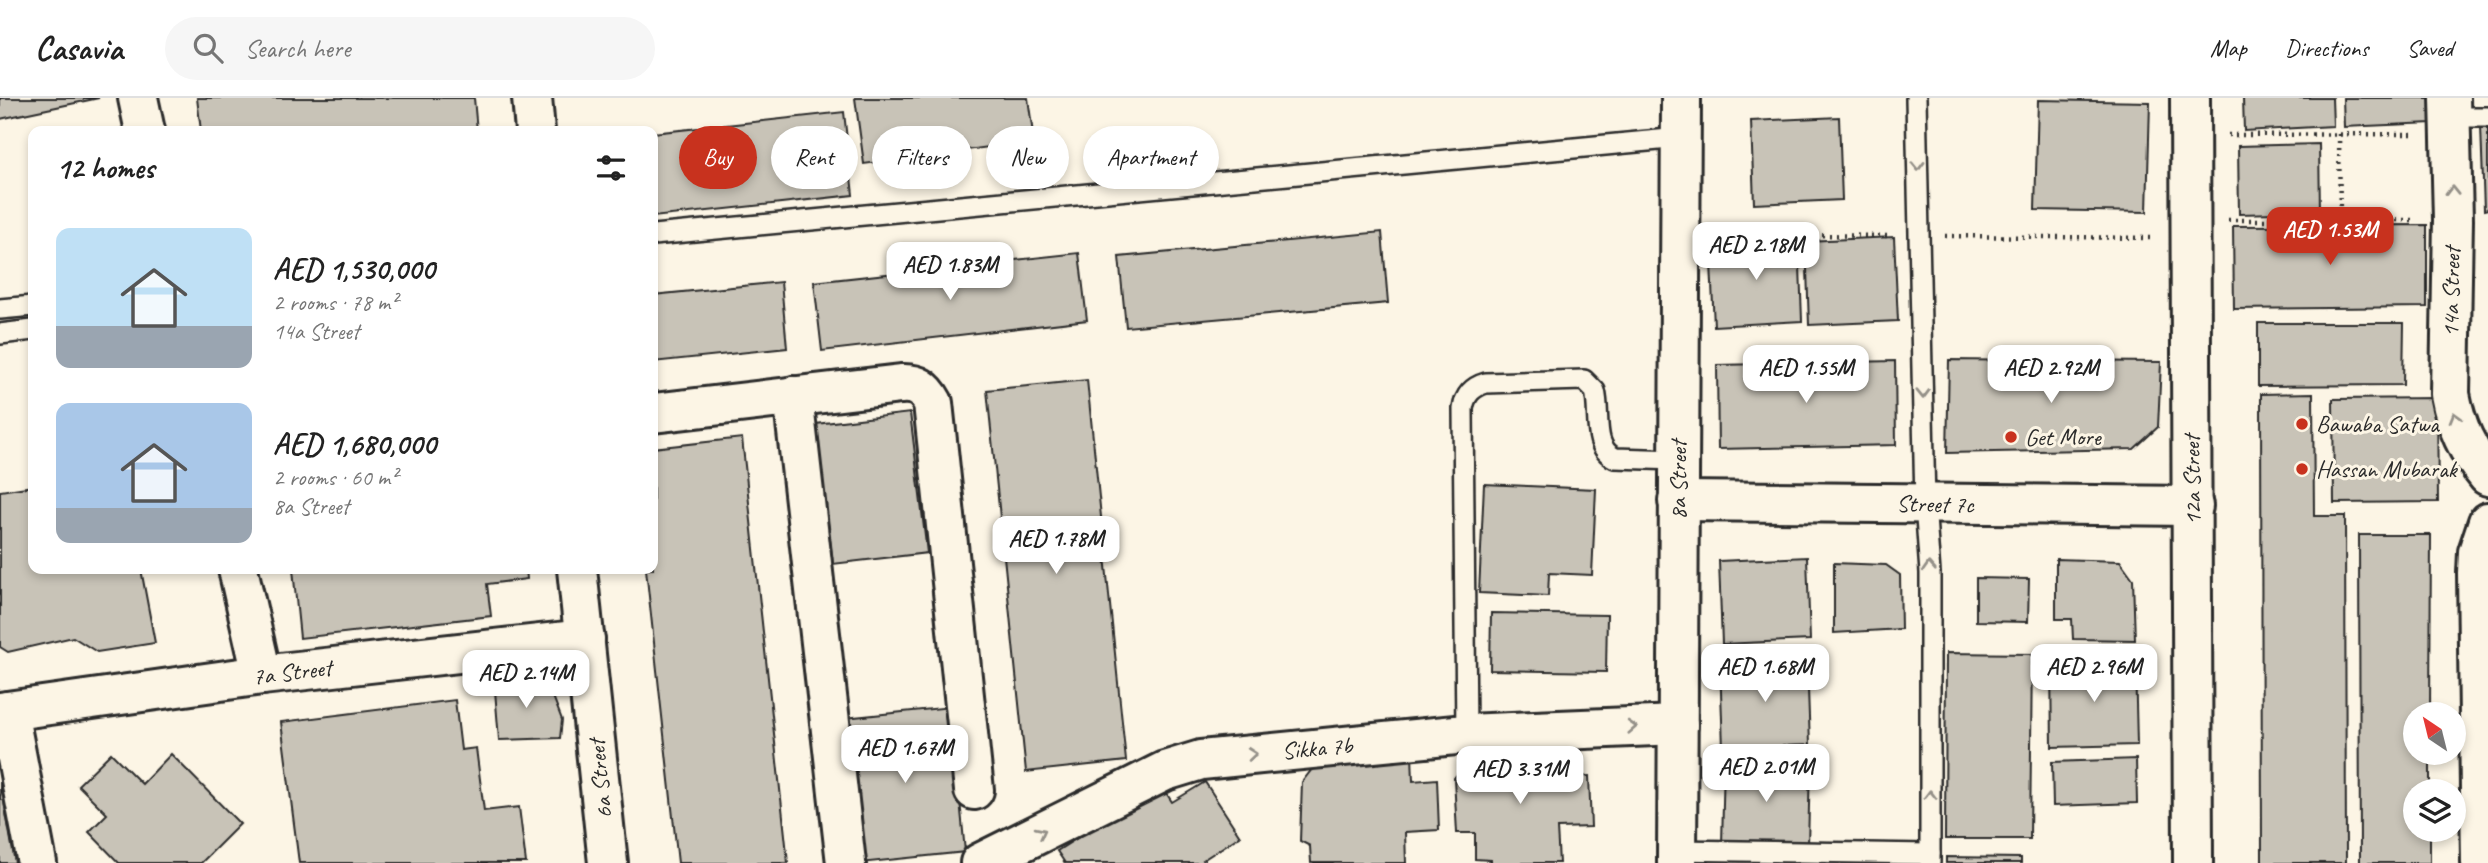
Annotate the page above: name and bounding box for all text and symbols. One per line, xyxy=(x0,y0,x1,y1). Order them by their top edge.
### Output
search box xyxy=(165,17,655,80)
text: Casavia xyxy=(35,27,123,69)
icon: search xyxy=(189,29,227,67)
text: Search here xyxy=(245,32,351,65)
text: Map xyxy=(2210,33,2247,63)
text: Directions xyxy=(2285,33,2368,63)
text: Saved xyxy=(2406,33,2453,63)
chip: Buy xyxy=(679,126,757,189)
chip: Rent xyxy=(771,126,858,189)
chip: Filters xyxy=(872,126,972,189)
chip: New xyxy=(986,126,1069,189)
chip: Apartment xyxy=(1083,126,1219,189)
text: 12 homes xyxy=(56,149,154,187)
icon: filters xyxy=(592,149,630,187)
one-way arrow xyxy=(1910,161,1926,172)
one-way arrow xyxy=(2444,185,2460,195)
pin: AED 1.53M xyxy=(2250,208,2410,267)
text: AED 1.53M xyxy=(2283,215,2377,244)
pin: AED 2.18M xyxy=(1676,222,1836,282)
text: AED 2.18M xyxy=(1708,230,1804,259)
pin: AED 1.83M xyxy=(870,242,1030,302)
street label: 14a Street xyxy=(2435,244,2467,337)
text: AED 1,530,000 xyxy=(273,250,435,288)
text: AED 1.83M xyxy=(902,250,998,279)
icon: home xyxy=(112,256,196,340)
text: 2 rooms · 78 m² xyxy=(273,288,397,317)
text: 14a Street xyxy=(273,317,359,346)
pin: AED 1.55M xyxy=(1726,345,1886,405)
pin: AED 2.92M xyxy=(1971,345,2131,405)
text: AED 1.55M xyxy=(1759,353,1853,382)
text: AED 2.92M xyxy=(2004,353,2098,382)
one-way arrow xyxy=(1915,389,1931,399)
place label: Bawaba Satwa xyxy=(2316,409,2440,439)
one-way arrow xyxy=(2449,412,2464,424)
marker: Bawaba Satwa xyxy=(2294,416,2310,432)
place label: Get More xyxy=(2025,422,2103,452)
text: AED 1,680,000 xyxy=(273,425,436,463)
marker: Get More xyxy=(2003,429,2019,445)
icon: home xyxy=(112,431,196,515)
street label: 12a Street xyxy=(2176,432,2208,525)
street label: 8a Street xyxy=(1663,437,1693,520)
place label: Hassan Mubarak xyxy=(2316,454,2459,484)
marker: Hassan Mubarak xyxy=(2294,461,2310,477)
text: 2 rooms · 60 m² xyxy=(273,463,397,492)
street label: Street 7c xyxy=(1896,488,1975,520)
text: 8a Street xyxy=(273,492,349,521)
pin: AED 1.78M xyxy=(976,517,1136,576)
text: AED 1.78M xyxy=(1009,524,1104,553)
one-way arrow xyxy=(1922,562,1937,573)
pin: AED 1.68M xyxy=(1685,644,1845,704)
pin: AED 2.96M xyxy=(2014,644,2174,704)
pin: AED 2.14M xyxy=(446,650,606,710)
street label: 7a Street xyxy=(251,652,336,692)
text: AED 1.68M xyxy=(1717,652,1813,681)
text: AED 2.96M xyxy=(2046,652,2142,681)
text: AED 2.14M xyxy=(478,658,574,687)
north arrow xyxy=(2403,702,2466,765)
map controls xyxy=(2403,702,2466,842)
one-way arrow xyxy=(1626,720,1637,735)
pin: AED 1.67M xyxy=(825,726,985,785)
street label: Sikka 7b xyxy=(1280,730,1355,766)
text: AED 1.67M xyxy=(857,733,953,762)
street label: 6a Street xyxy=(581,735,619,820)
pin: AED 2.01M xyxy=(1686,744,1846,804)
pin: AED 3.31M xyxy=(1440,746,1600,806)
one-way arrow xyxy=(1247,747,1258,762)
text: AED 2.01M xyxy=(1718,752,1814,781)
text: AED 3.31M xyxy=(1472,754,1568,783)
button: layers xyxy=(2403,779,2466,842)
one-way arrow xyxy=(1922,789,1938,800)
one-way arrow xyxy=(1034,827,1046,841)

